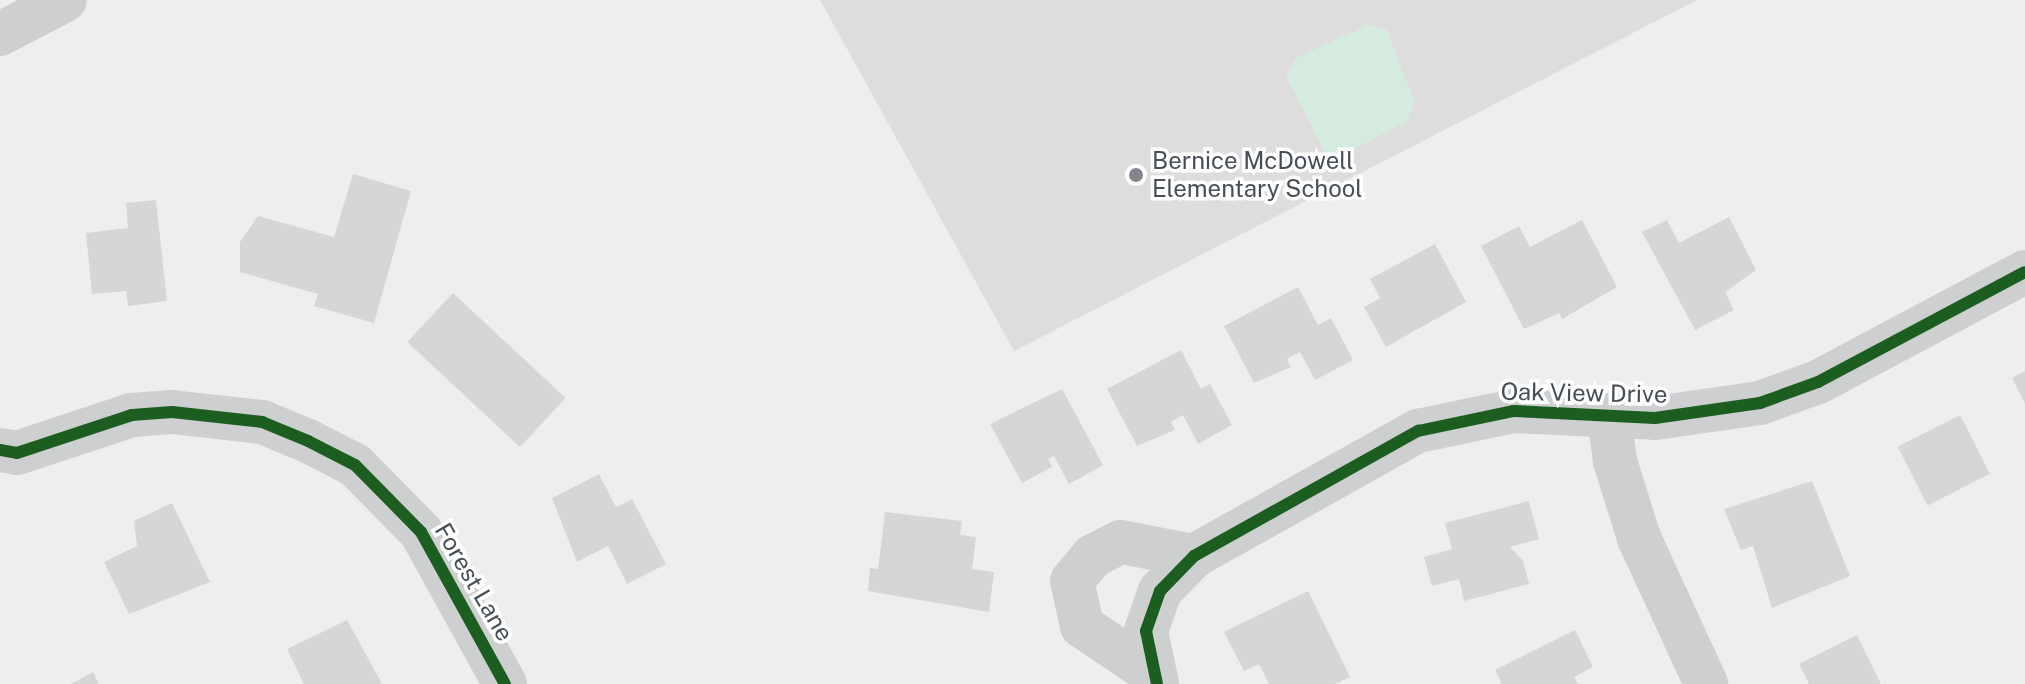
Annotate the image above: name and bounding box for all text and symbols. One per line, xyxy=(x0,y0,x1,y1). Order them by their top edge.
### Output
place label: Bernice McDowell Elementary School xyxy=(1152,147,1363,203)
marker: Bernice McDowell Elementary School xyxy=(1127,166,1145,184)
street label: Oak View Drive xyxy=(1500,377,1668,409)
street label: Forest Lane xyxy=(429,518,519,646)

